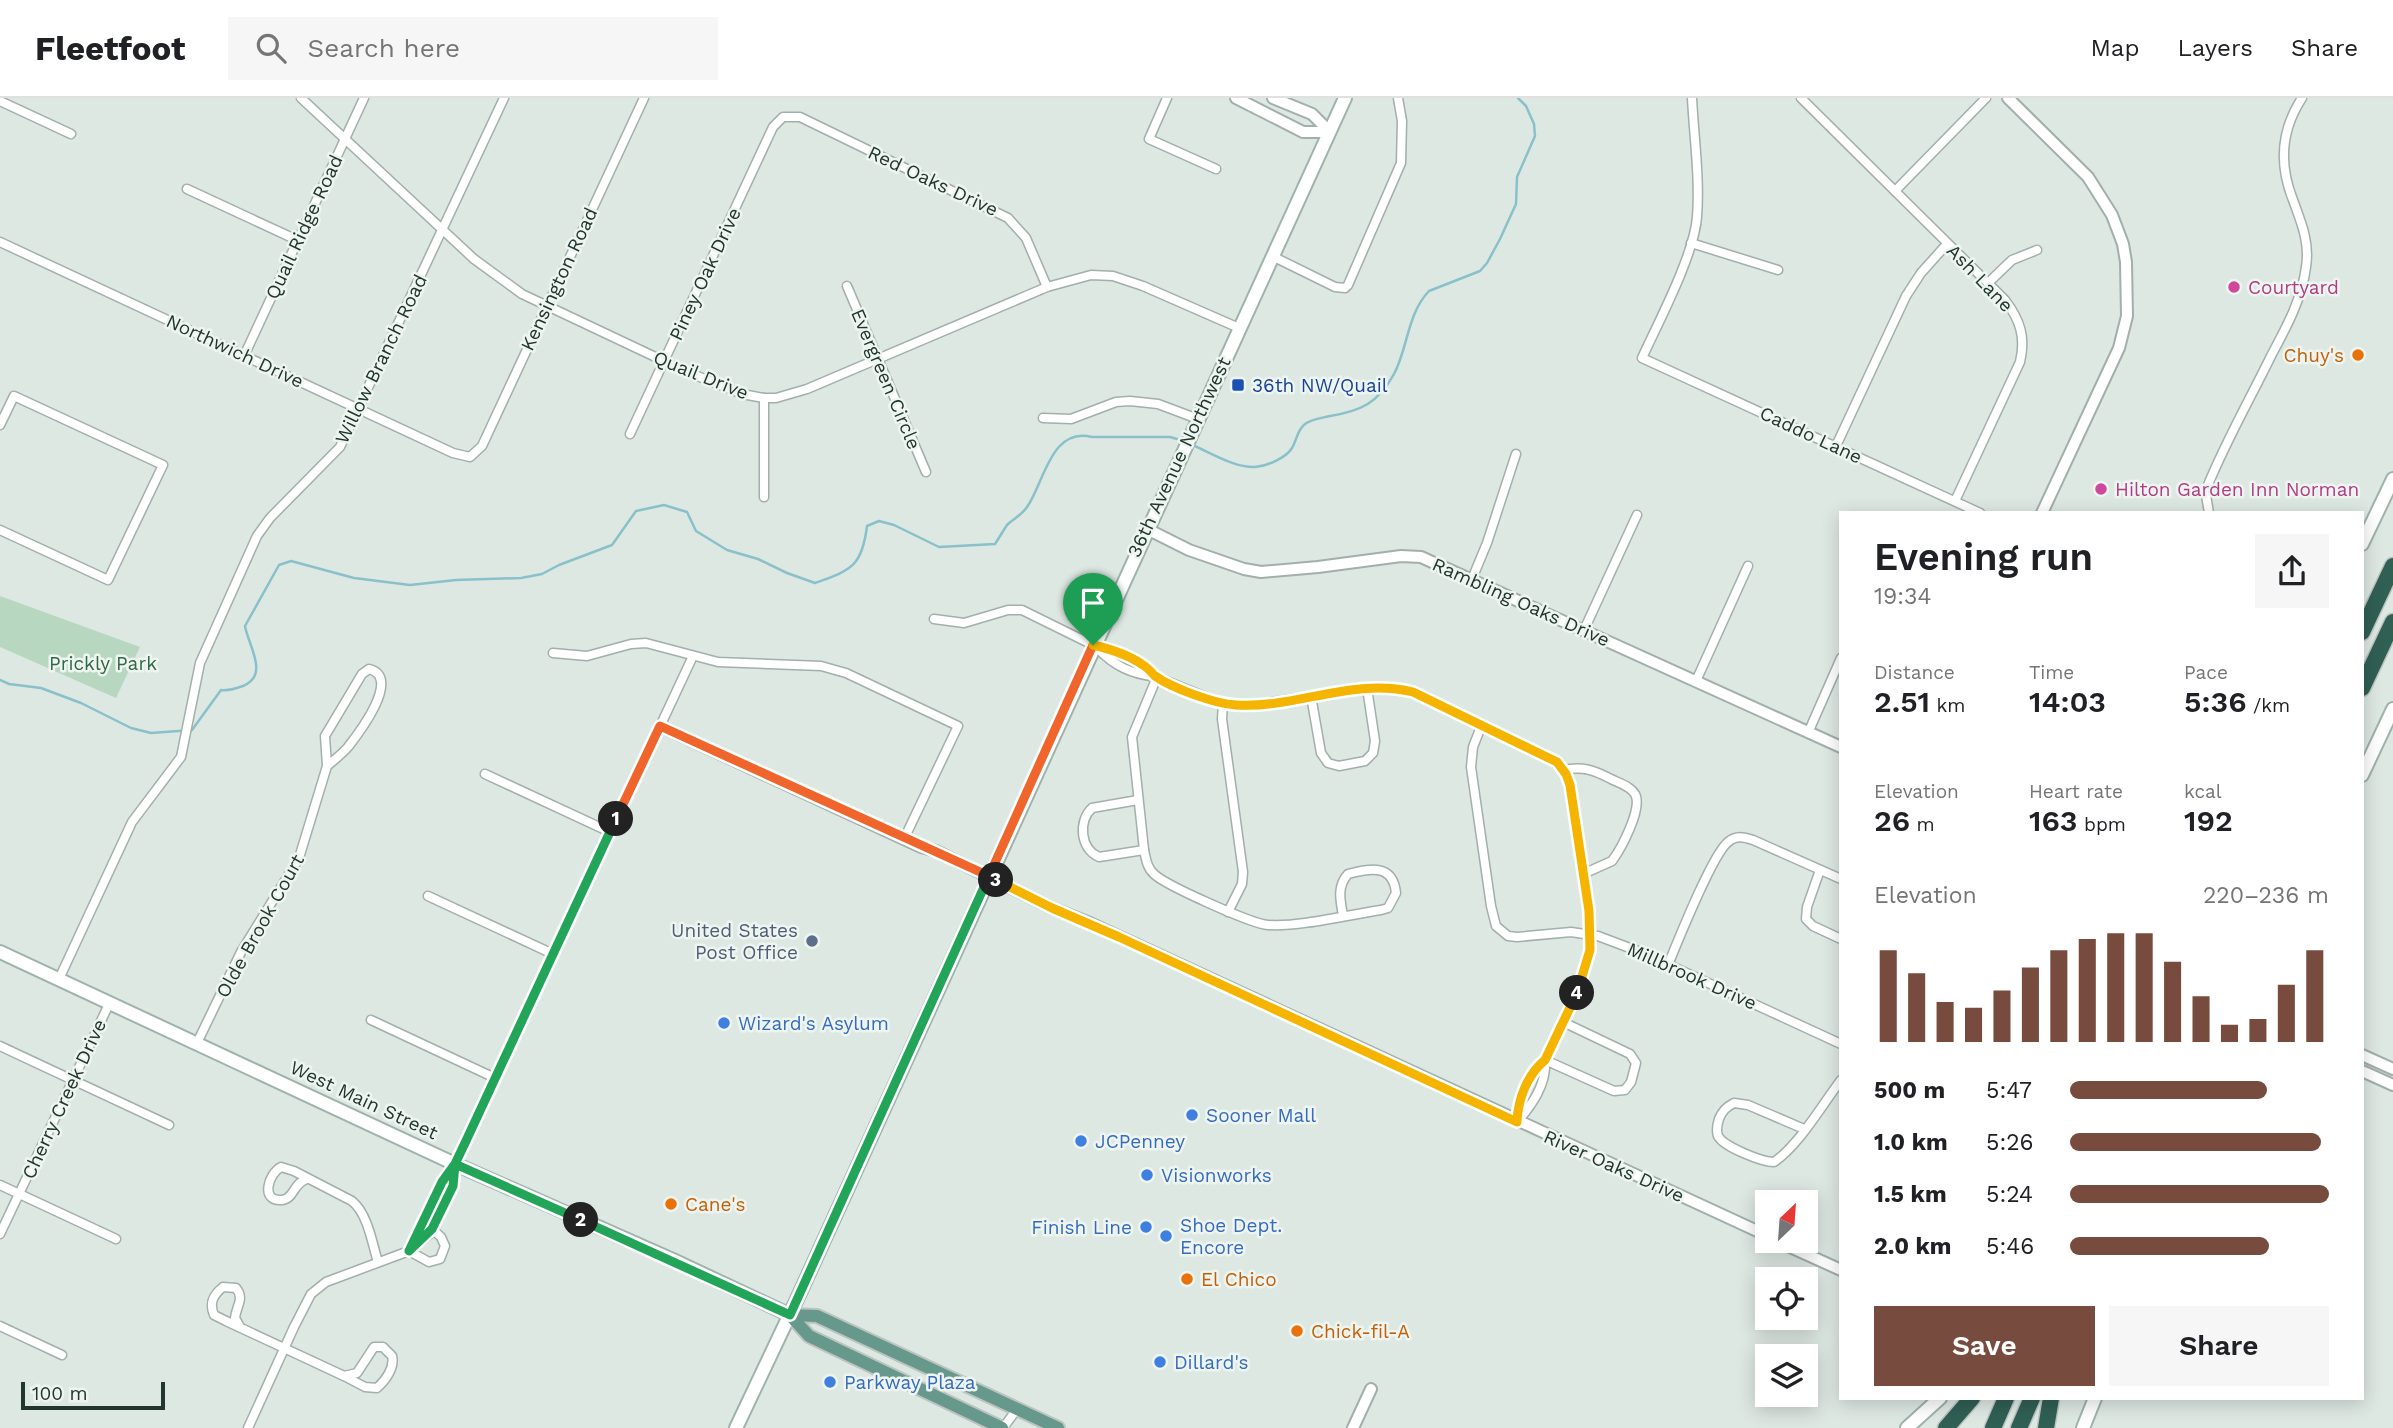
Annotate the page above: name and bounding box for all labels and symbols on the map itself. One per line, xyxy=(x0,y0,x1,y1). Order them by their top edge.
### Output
street label: Red Oaks Drive xyxy=(864,141,1002,221)
street label: Quail Ridge Road xyxy=(260,151,348,303)
street label: Kensington Road xyxy=(516,204,602,354)
street label: Piney Oak Drive xyxy=(664,204,746,344)
street label: Ash Lane xyxy=(1942,239,2018,317)
street label: Willow Branch Road xyxy=(330,271,432,447)
place label: Courtyard xyxy=(2248,276,2339,299)
marker: Courtyard xyxy=(2226,279,2242,295)
street label: Evergreen Circle xyxy=(846,305,926,453)
street label: Northwich Drive xyxy=(163,309,307,393)
place label: Chuy's xyxy=(2283,344,2344,367)
street label: Quail Drive xyxy=(650,345,752,405)
marker: Chuy's xyxy=(2350,347,2366,363)
street label: 36th Avenue Northwest xyxy=(1122,353,1236,561)
place label: 36th NW/Quail xyxy=(1252,374,1388,397)
marker: 36th NW/Quail xyxy=(1230,377,1246,393)
street label: Caddo Lane xyxy=(1756,401,1866,469)
place label: Hilton Garden Inn Norman xyxy=(2115,478,2359,501)
marker: Hilton Garden Inn Norman xyxy=(2093,481,2109,497)
street label: Rambling Oaks Drive xyxy=(1429,552,1613,652)
pin xyxy=(1063,573,1123,645)
park label: Prickly Park xyxy=(49,652,157,675)
pin: 1 xyxy=(598,802,634,836)
street label: Olde Brook Court xyxy=(211,850,309,1002)
pin: 3 xyxy=(978,862,1014,898)
place label: United States Post Office xyxy=(671,919,798,964)
marker: United States Post Office xyxy=(804,933,820,949)
street label: Millbrook Drive xyxy=(1624,937,1760,1015)
pin: 4 xyxy=(1560,976,1594,1010)
place label: Wizard's Asylum xyxy=(738,1012,889,1035)
street label: Cherry Creek Drive xyxy=(17,1015,111,1183)
marker: Wizard's Asylum xyxy=(716,1015,732,1031)
street label: West Main Street xyxy=(286,1056,442,1144)
place label: Sooner Mall xyxy=(1206,1104,1316,1127)
marker: Sooner Mall xyxy=(1184,1107,1200,1123)
street label: River Oaks Drive xyxy=(1540,1125,1688,1207)
place label: JCPenney xyxy=(1095,1130,1185,1153)
marker: JCPenney xyxy=(1073,1133,1089,1149)
place label: Visionworks xyxy=(1161,1164,1272,1187)
marker: Visionworks xyxy=(1139,1167,1155,1183)
north arrow xyxy=(1755,1190,1818,1253)
place label: Cane's xyxy=(685,1193,745,1216)
marker: Cane's xyxy=(663,1196,679,1212)
pin: 2 xyxy=(564,1202,598,1238)
place label: Shoe Dept. Encore xyxy=(1180,1214,1282,1259)
place label: Finish Line xyxy=(1031,1216,1132,1239)
marker: Finish Line xyxy=(1138,1219,1154,1235)
marker: Shoe Dept. Encore xyxy=(1158,1228,1174,1244)
place label: El Chico xyxy=(1201,1268,1277,1291)
marker: El Chico xyxy=(1179,1271,1195,1287)
place label: Chick-fil-A xyxy=(1311,1320,1410,1343)
marker: Chick-fil-A xyxy=(1289,1323,1305,1339)
place label: Dillard's xyxy=(1174,1351,1249,1374)
marker: Dillard's xyxy=(1152,1354,1168,1370)
place label: Parkway Plaza xyxy=(844,1371,976,1394)
marker: Parkway Plaza xyxy=(822,1374,838,1390)
scale bar xyxy=(21,1379,164,1411)

